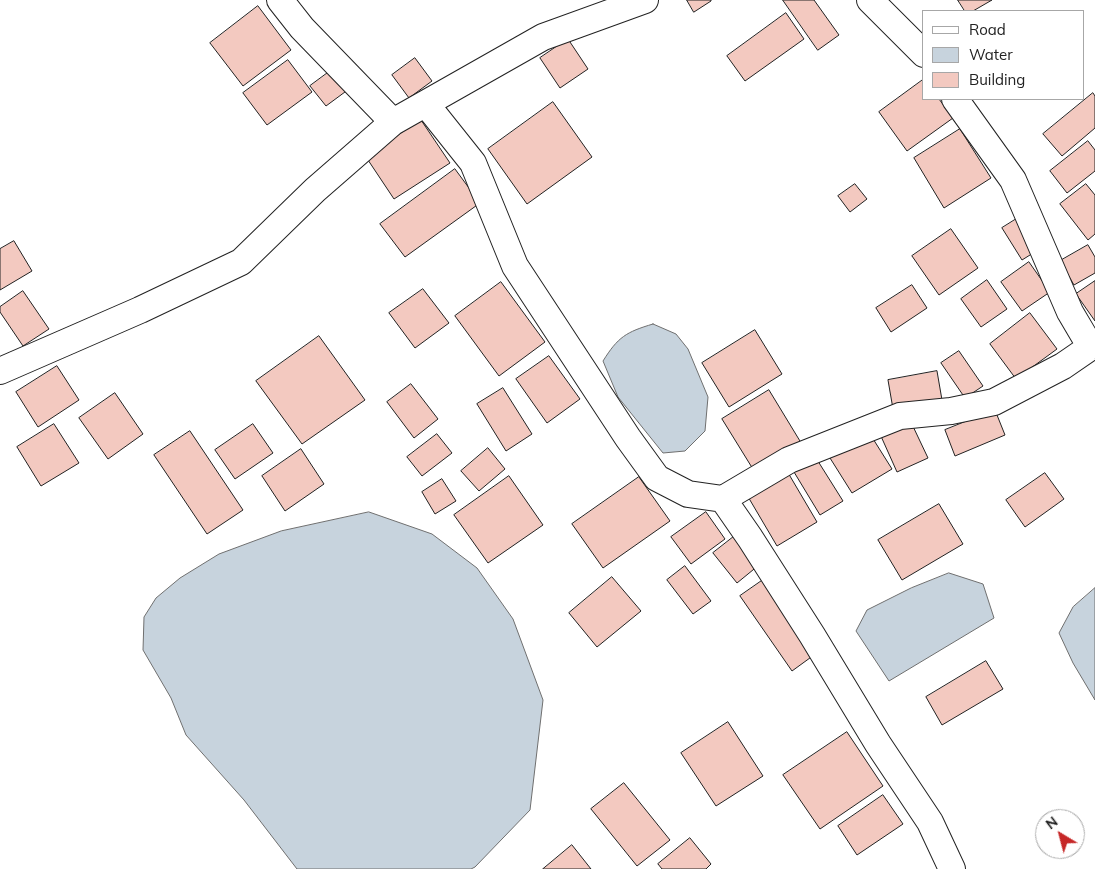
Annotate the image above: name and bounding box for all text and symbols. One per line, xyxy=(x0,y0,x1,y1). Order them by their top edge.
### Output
legend xyxy=(922,10,1085,100)
text: Road xyxy=(969,20,1006,39)
text: Water xyxy=(969,45,1013,64)
text: Building xyxy=(969,70,1025,89)
north arrow xyxy=(1035,809,1085,859)
text: N xyxy=(1042,812,1061,833)

